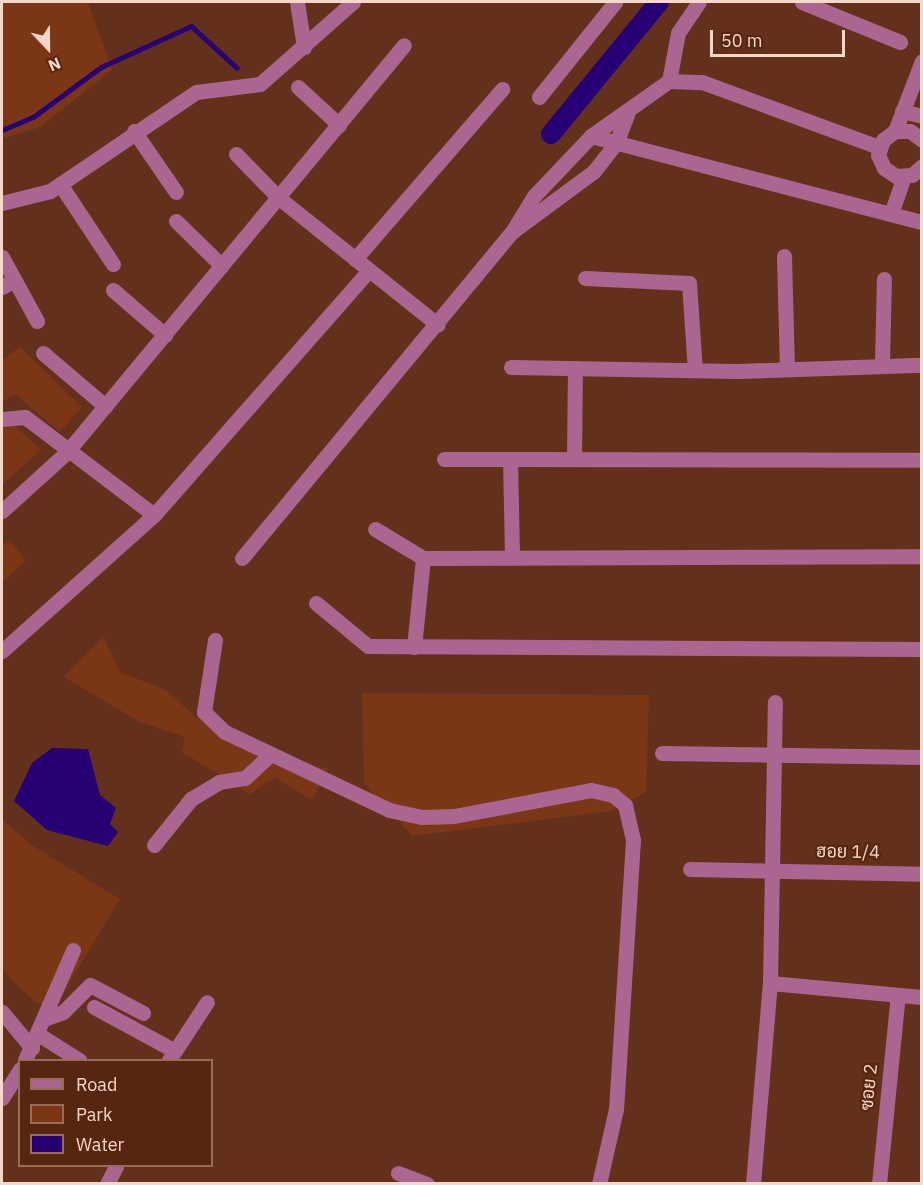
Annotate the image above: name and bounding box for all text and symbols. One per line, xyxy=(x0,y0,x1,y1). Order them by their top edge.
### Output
north arrow xyxy=(18,18,78,78)
scale bar xyxy=(713,18,848,56)
text: 50 m xyxy=(721,29,763,52)
text: N xyxy=(46,53,64,76)
street label: ฮอย 1/4 xyxy=(816,841,880,863)
legend xyxy=(18,1059,213,1167)
street label: ซอย 2 xyxy=(856,1063,882,1111)
text: Road xyxy=(76,1073,117,1096)
text: Park xyxy=(76,1103,112,1126)
text: Water xyxy=(76,1133,124,1156)

